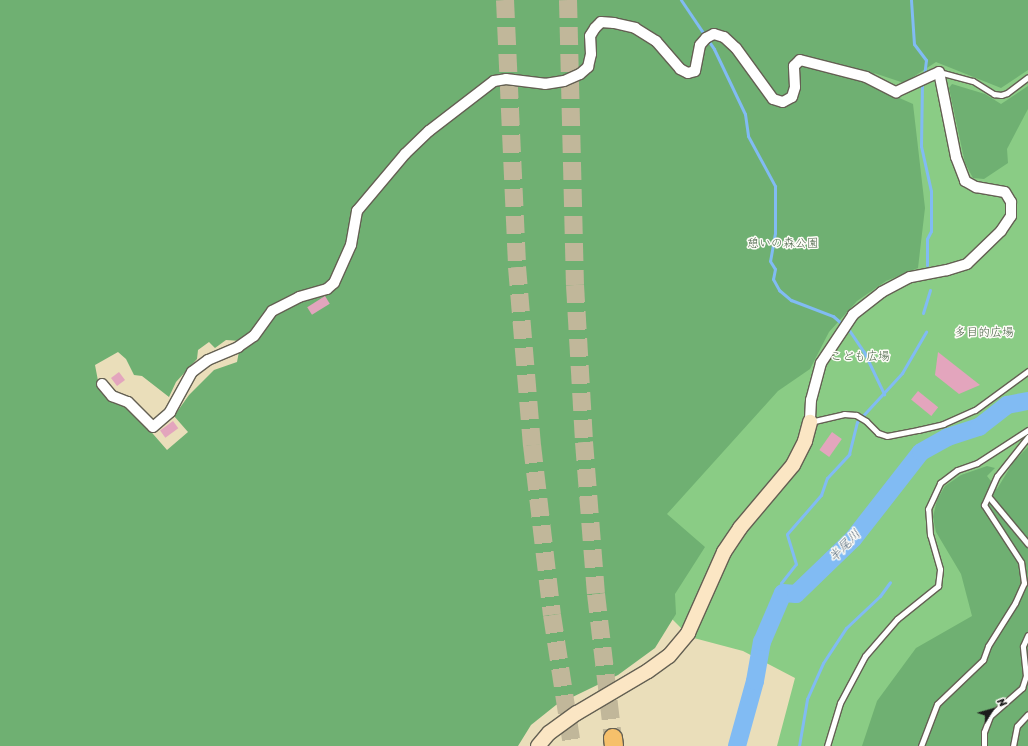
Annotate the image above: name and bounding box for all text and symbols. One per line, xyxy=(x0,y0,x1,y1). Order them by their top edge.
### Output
park label: 憩いの森公園 xyxy=(747,237,819,251)
park label: 多目的広場 xyxy=(954,326,1014,340)
park label: こども広場 xyxy=(830,350,890,364)
water label: 半尾川 xyxy=(826,527,864,565)
north arrow xyxy=(972,690,1012,730)
text: N xyxy=(992,694,1012,711)

